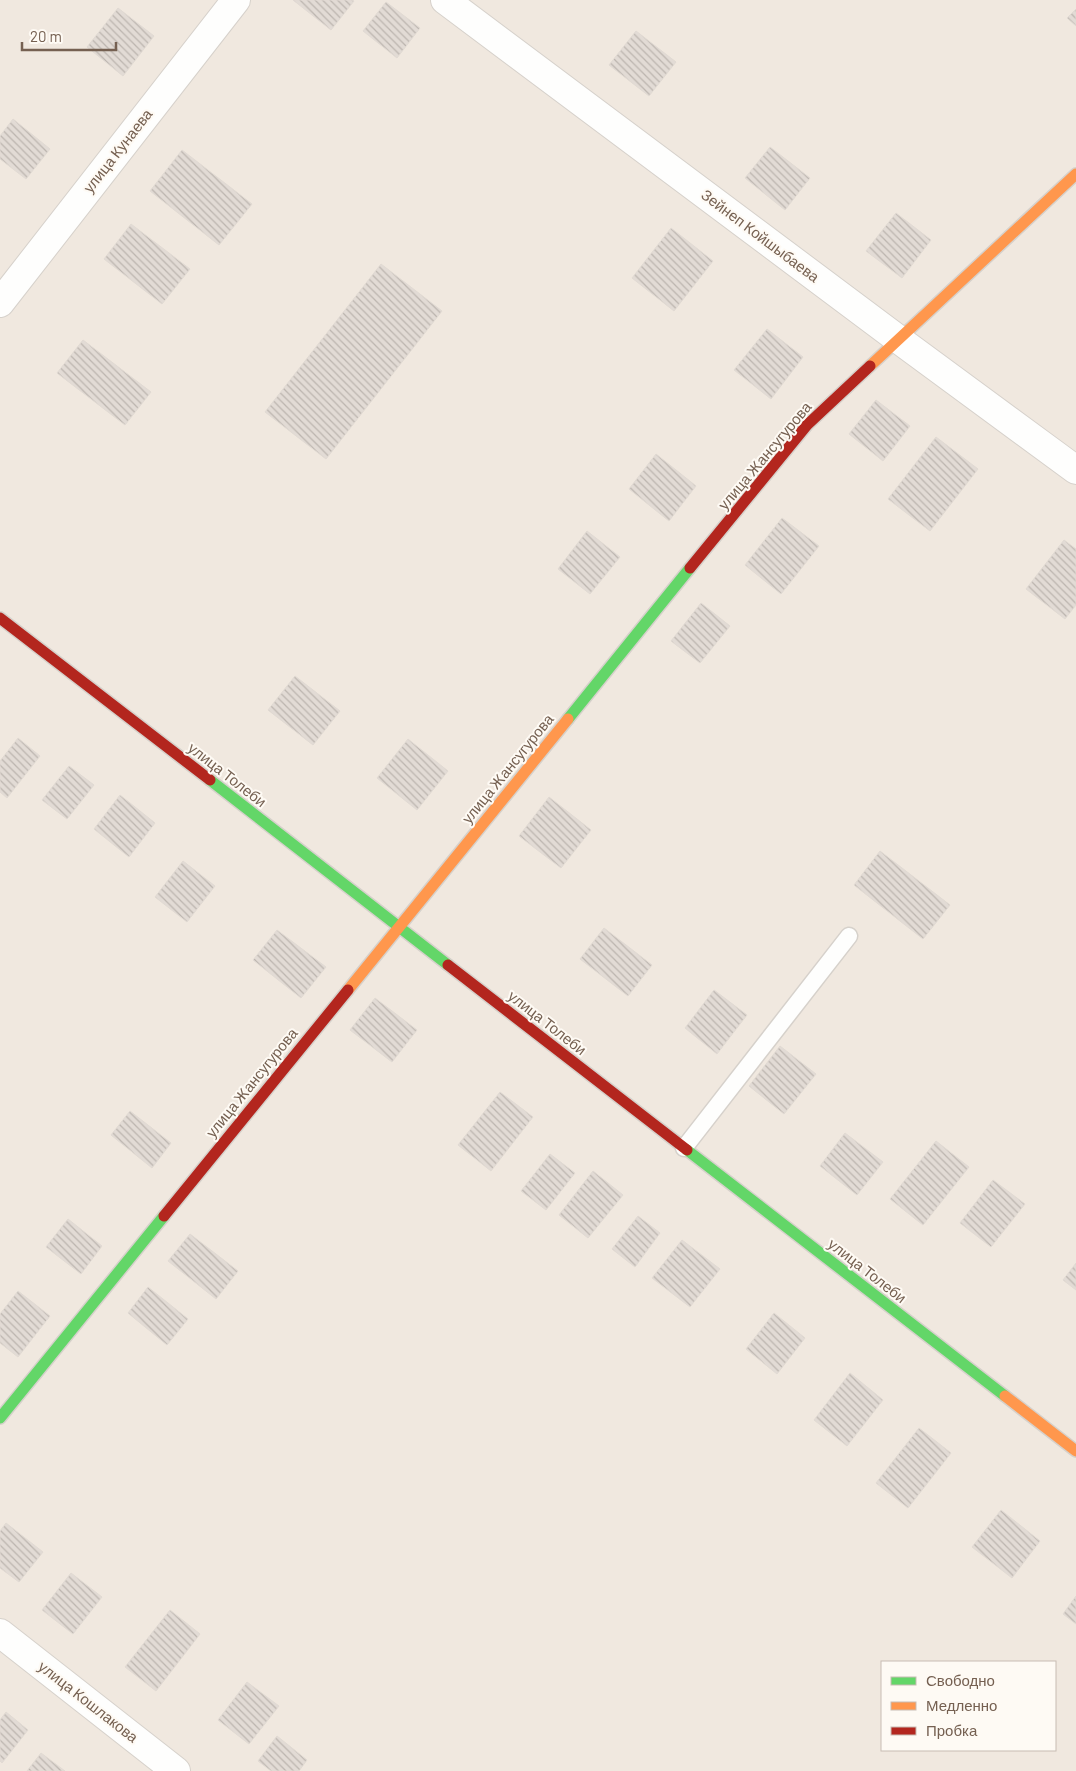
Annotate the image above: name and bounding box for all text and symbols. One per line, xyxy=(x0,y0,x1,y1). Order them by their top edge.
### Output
scale bar xyxy=(22,20,116,52)
text: 20 m xyxy=(30,27,62,45)
street label: улица Кунаева xyxy=(79,104,156,196)
street label: Зейнеп Койшыбаева xyxy=(698,185,824,286)
street label: улица Жансугурова xyxy=(714,397,815,513)
street label: улица Жансугурова xyxy=(458,710,557,827)
street label: улица Толеби xyxy=(185,738,270,810)
street label: улица Толеби xyxy=(505,986,590,1058)
street label: улица Жансугурова xyxy=(202,1024,301,1141)
street label: улица Толеби xyxy=(825,1234,910,1306)
street label: улица Кошлакова xyxy=(35,1657,143,1746)
legend xyxy=(881,1661,1056,1751)
text: Свободно xyxy=(926,1671,995,1689)
text: Медленно xyxy=(926,1696,997,1714)
text: Пробка xyxy=(926,1721,978,1739)

